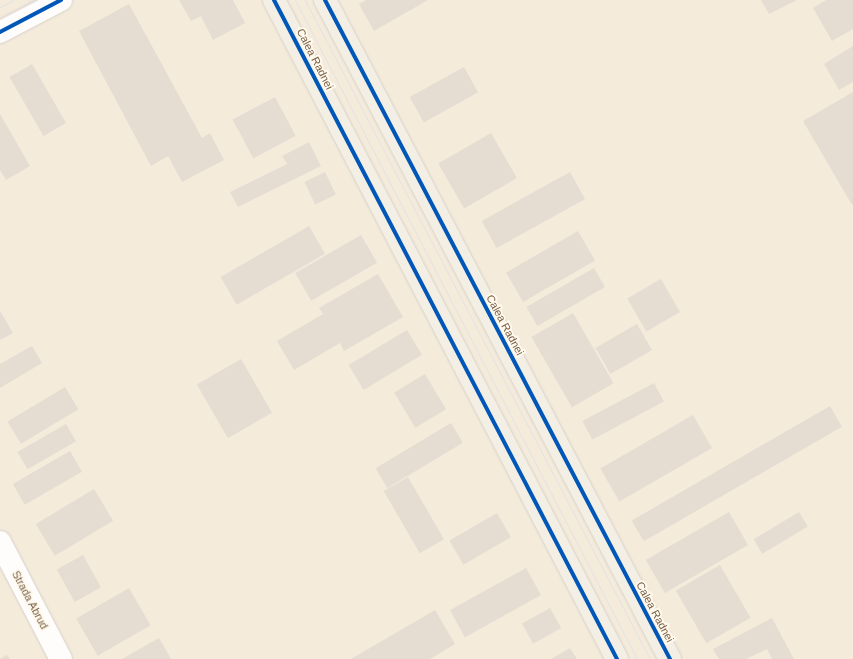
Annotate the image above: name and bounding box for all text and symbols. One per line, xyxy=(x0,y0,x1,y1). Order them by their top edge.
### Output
street label: Calea Radnei xyxy=(294,26,336,92)
street label: Calea Radnei xyxy=(484,292,526,358)
street label: Strada Abrud xyxy=(9,568,51,632)
street label: Calea Radnei xyxy=(634,579,676,645)

